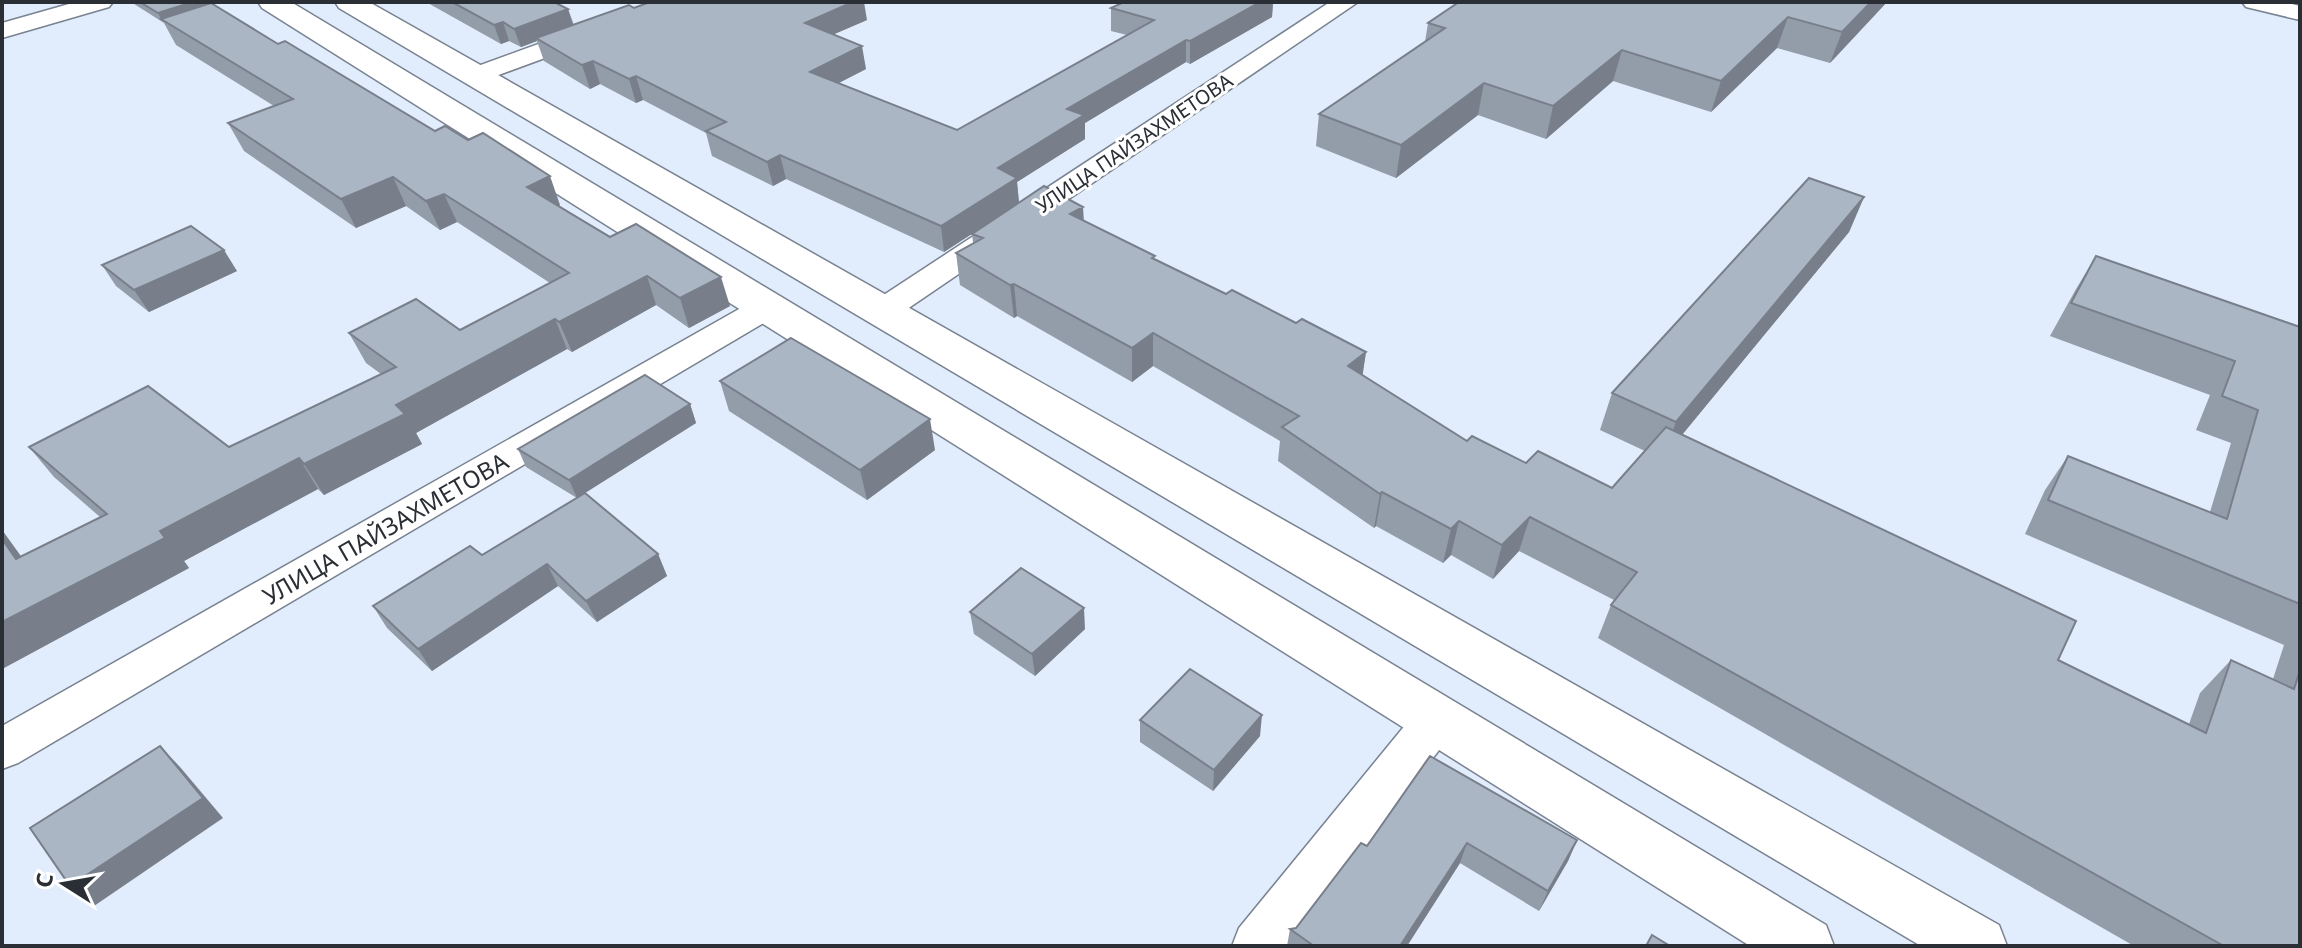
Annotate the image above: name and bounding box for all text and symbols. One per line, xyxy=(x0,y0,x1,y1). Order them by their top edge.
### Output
street label: УЛИЦА ПАЙЗАХМЕТОВА xyxy=(1030,67,1238,219)
street label: УЛИЦА ПАЙЗАХМЕТОВА xyxy=(256,444,514,612)
north arrow xyxy=(24,844,104,924)
text: С xyxy=(27,870,59,890)

